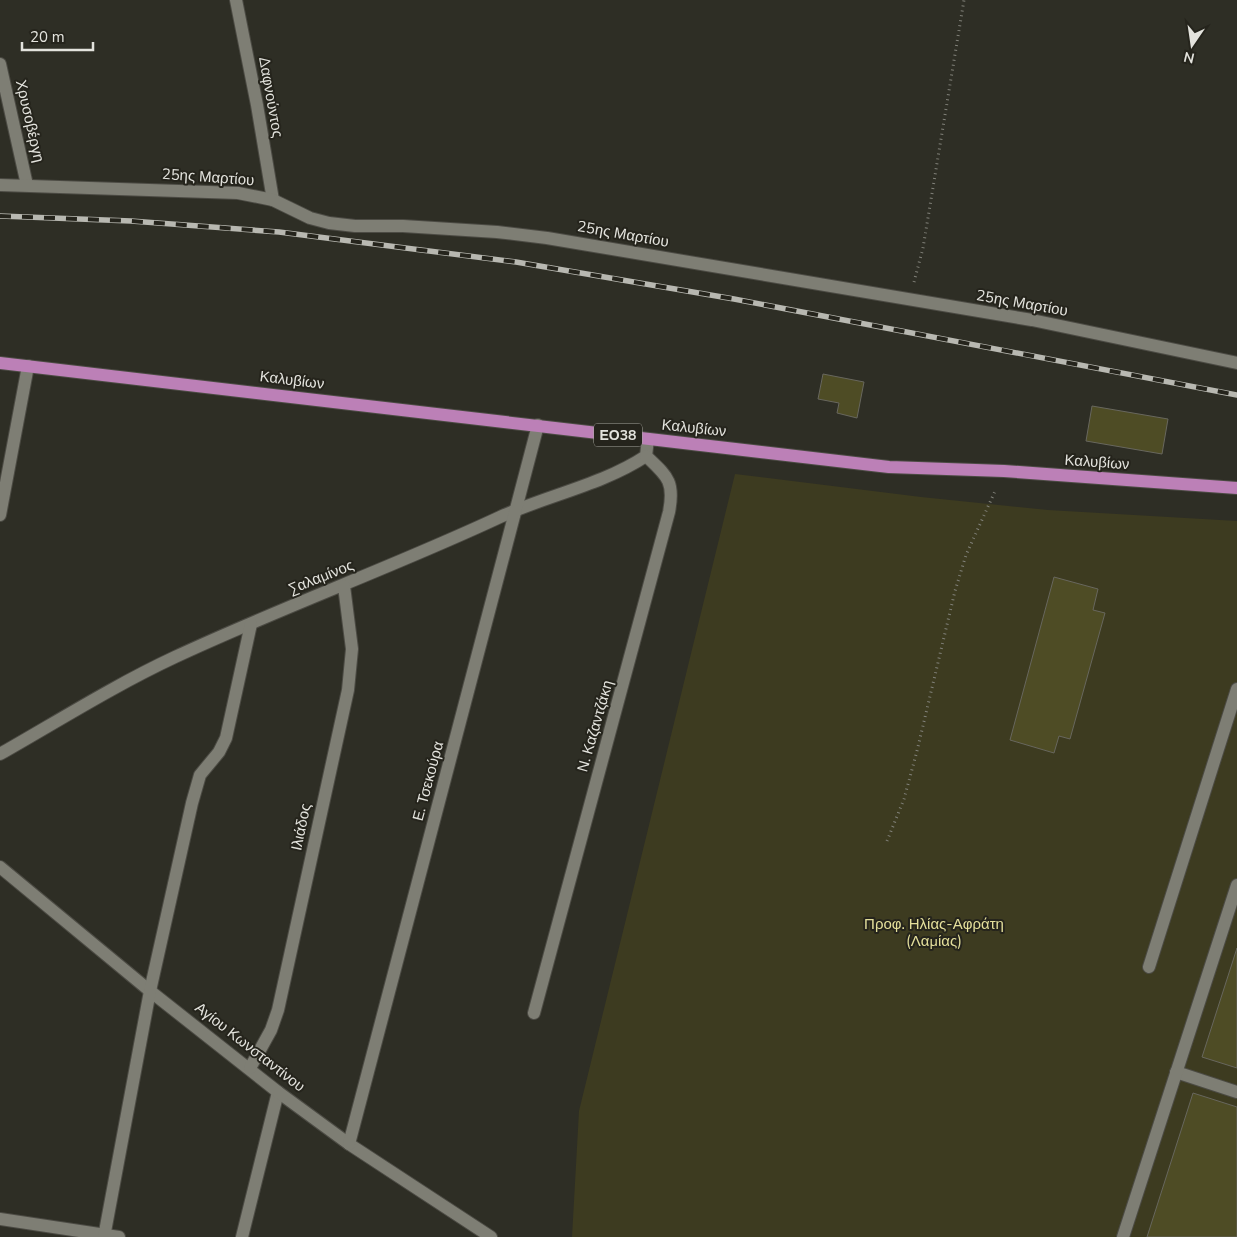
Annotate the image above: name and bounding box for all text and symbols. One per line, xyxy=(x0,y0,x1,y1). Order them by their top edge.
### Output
scale bar xyxy=(22,20,94,52)
north arrow xyxy=(1167,20,1217,70)
text: 20 m xyxy=(30,27,65,47)
text: N xyxy=(1182,47,1196,68)
street label: Δαφνούντος xyxy=(254,55,288,139)
street label: Χρυσοβέργη xyxy=(11,78,49,164)
street label: 25ης Μαρτίου xyxy=(161,164,255,190)
street label: 25ης Μαρτίου xyxy=(576,216,670,252)
street label: 25ης Μαρτίου xyxy=(975,285,1069,321)
street label: Καλυβίων xyxy=(259,366,325,394)
street label: Καλυβίων xyxy=(661,415,727,441)
road number: ΕΟ38 xyxy=(594,424,642,446)
street label: Καλυβίων xyxy=(1064,450,1130,474)
street label: Σαλαμίνος xyxy=(286,555,356,599)
street label: Ν. Καζαντζάκη xyxy=(572,678,618,774)
street label: Ε. Τσεκούρα xyxy=(408,739,448,823)
street label: Ιλιάδος xyxy=(286,802,316,852)
park label: Προφ. Ηλίας-Αφράτη (Λαμίας) xyxy=(864,914,1004,951)
street label: Αγίου Κωνσταντίνου xyxy=(191,998,309,1096)

